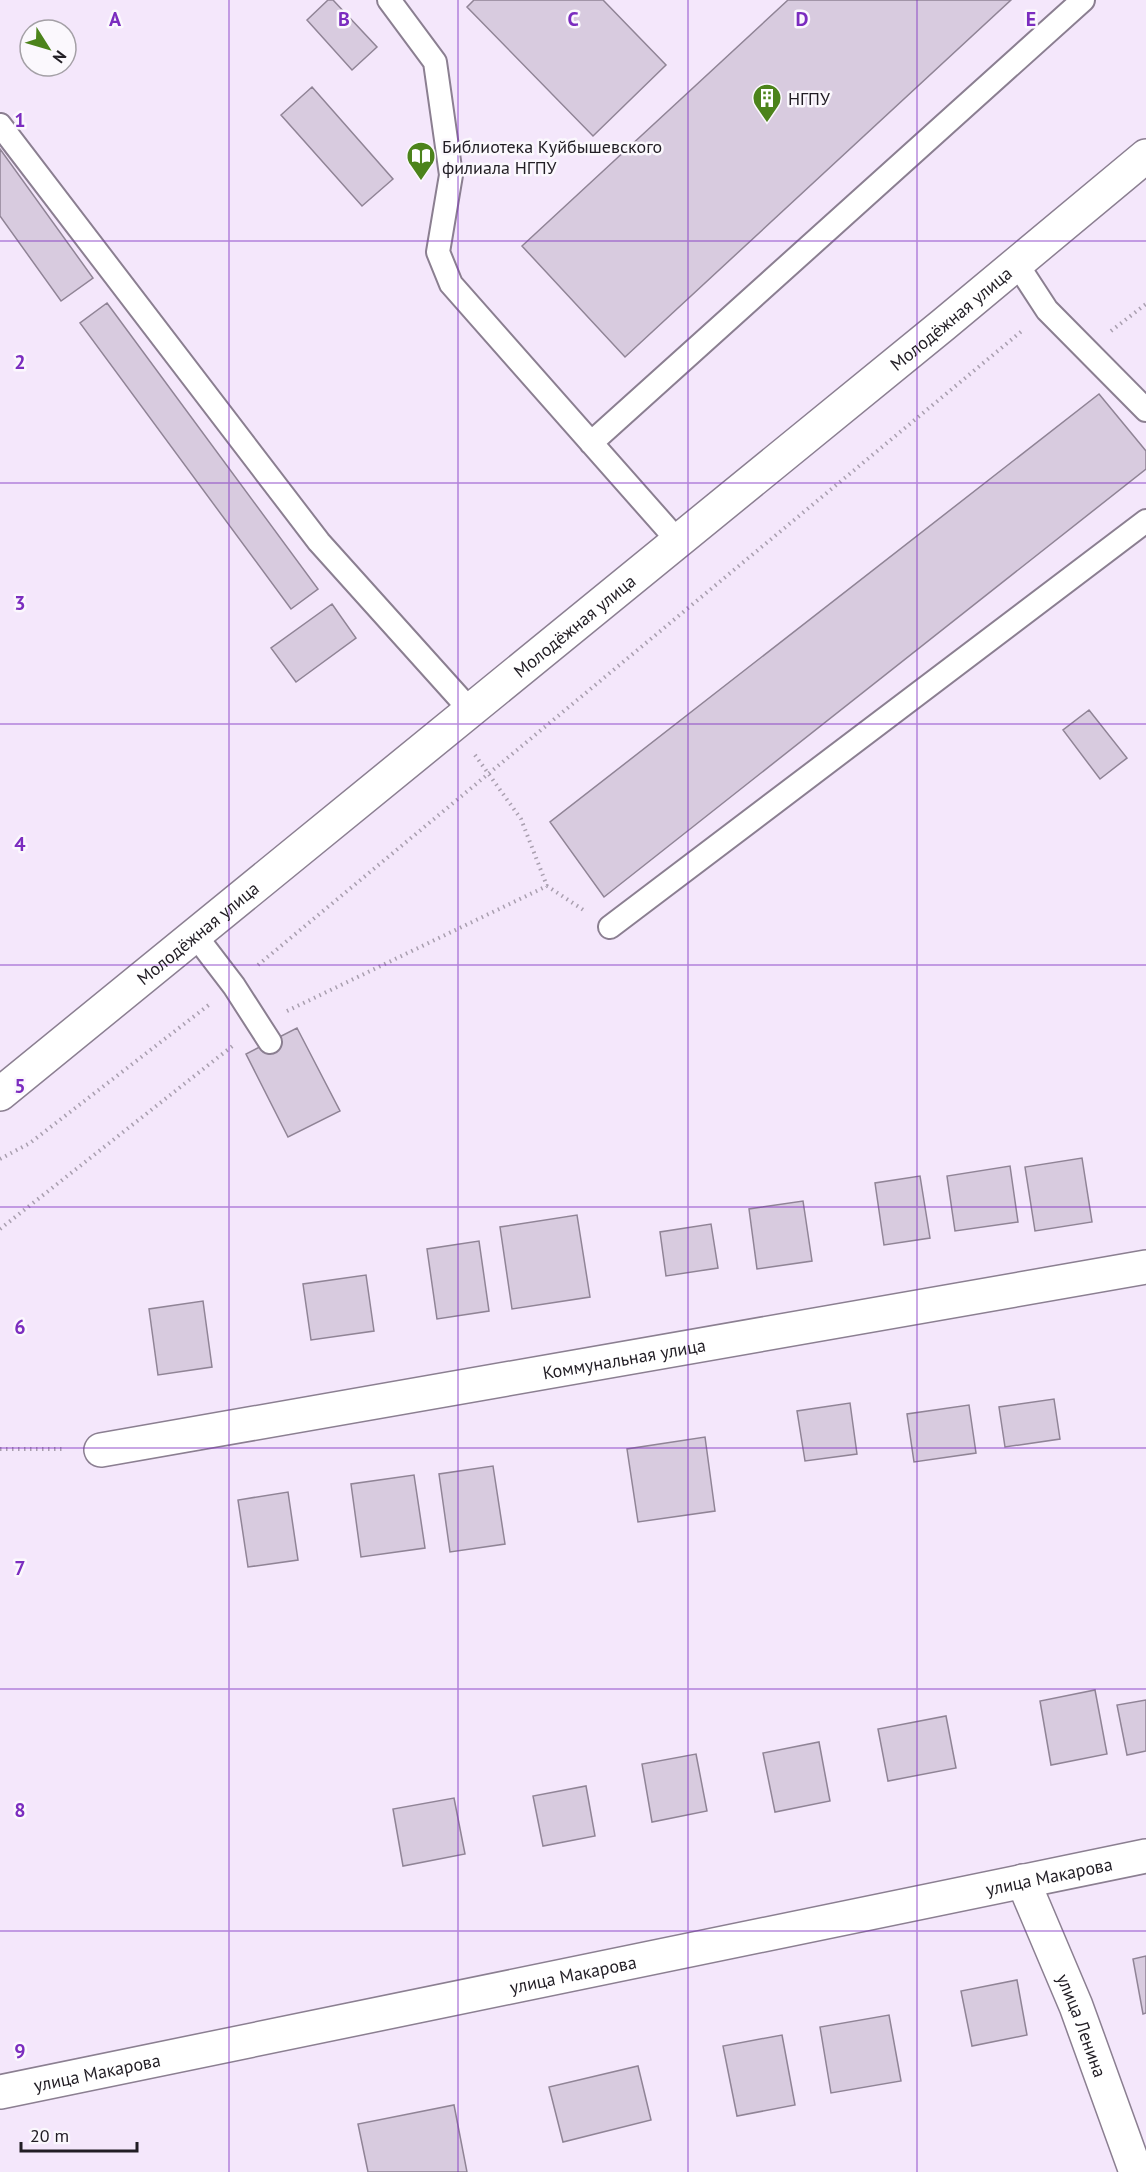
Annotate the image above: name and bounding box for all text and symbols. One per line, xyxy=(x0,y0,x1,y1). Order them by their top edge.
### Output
text: A xyxy=(109,6,122,32)
text: B xyxy=(338,6,350,32)
text: C xyxy=(567,6,579,32)
text: D xyxy=(796,6,809,32)
text: E xyxy=(1026,6,1036,32)
north arrow xyxy=(18,18,78,78)
text: N xyxy=(49,47,71,67)
building icon: НГПУ xyxy=(751,82,783,124)
place label: НГПУ xyxy=(788,87,830,110)
text: 1 xyxy=(14,107,26,133)
place label: Библиотека Куйбышевского филиала НГПУ xyxy=(442,135,662,179)
library icon: Библиотека Куйбышевского филиала НГПУ xyxy=(405,140,437,182)
street label: Молодёжная улица xyxy=(885,261,1016,375)
text: 2 xyxy=(14,349,26,375)
street label: Молодёжная улица xyxy=(508,569,640,682)
text: 3 xyxy=(14,590,26,616)
text: 4 xyxy=(14,831,26,857)
street label: Молодёжная улица xyxy=(132,876,263,989)
text: 5 xyxy=(14,1073,26,1099)
text: 6 xyxy=(14,1314,26,1340)
street label: Коммунальная улица xyxy=(541,1333,707,1384)
text: 7 xyxy=(14,1555,26,1581)
text: 8 xyxy=(14,1797,26,1823)
street label: улица Макарова xyxy=(984,1852,1114,1900)
street label: улица Макарова xyxy=(508,1950,638,1998)
street label: улица Ленина xyxy=(1052,1970,1112,2080)
text: 9 xyxy=(14,2038,26,2064)
street label: улица Макарова xyxy=(32,2048,162,2096)
scale bar xyxy=(21,2115,136,2153)
text: 20 m xyxy=(30,2124,69,2147)

